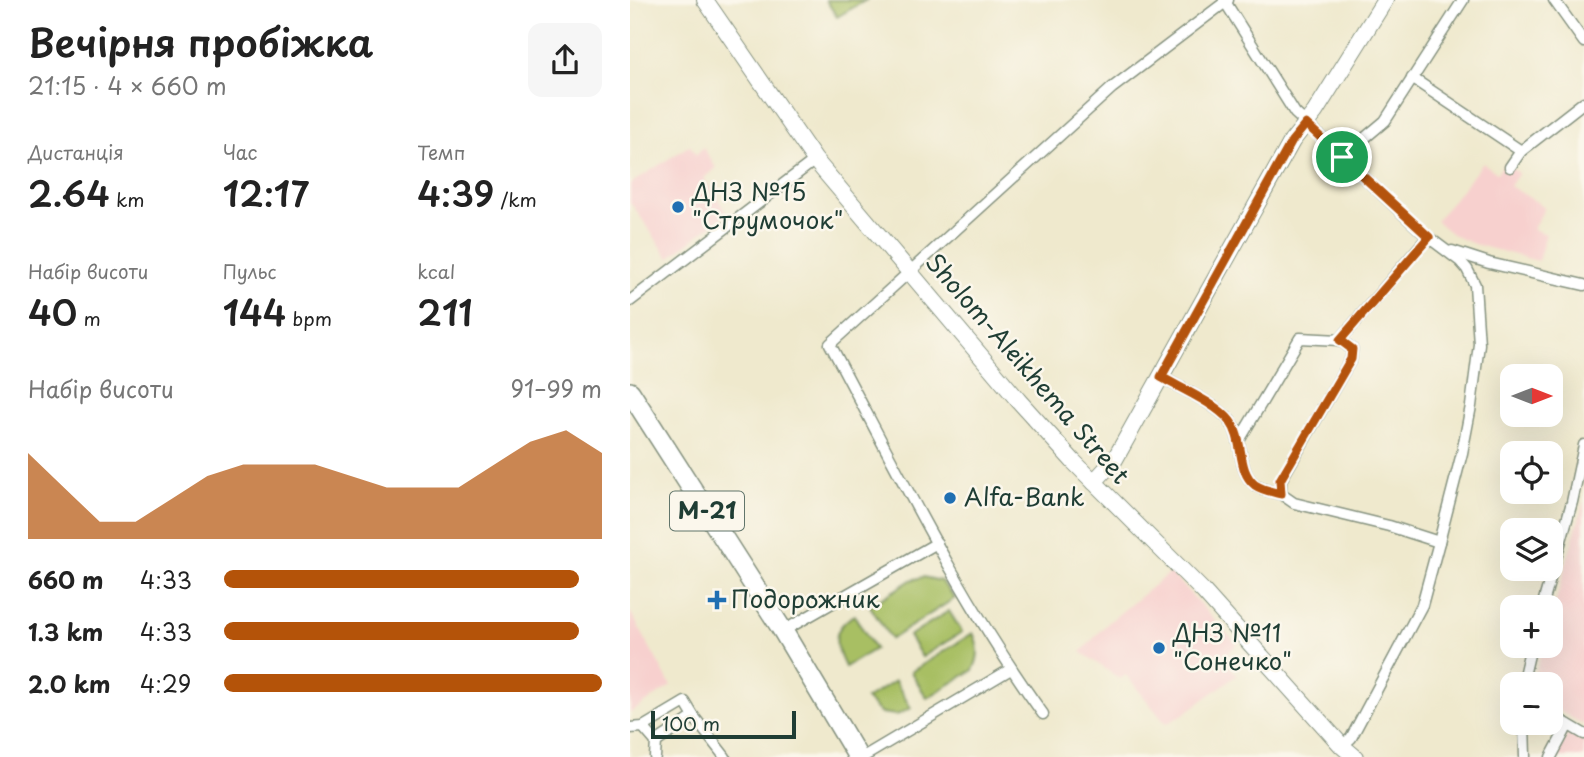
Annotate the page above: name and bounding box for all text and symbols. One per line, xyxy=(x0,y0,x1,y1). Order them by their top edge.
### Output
text: Вечірня пробіжка xyxy=(28,13,373,70)
button: share xyxy=(528,23,602,97)
text: 21:15 · 4 × 660 m xyxy=(28,68,227,103)
pin xyxy=(1312,127,1372,187)
text: Дистанція xyxy=(28,138,124,166)
text: Час xyxy=(223,138,258,166)
text: Темп xyxy=(417,138,465,166)
icon: arrive xyxy=(1323,138,1361,176)
text: 2.64 xyxy=(28,166,110,219)
text: 12:17 xyxy=(223,166,309,219)
text: 4:39 xyxy=(417,166,494,219)
place label: ДНЗ №15 "Струмочок" xyxy=(691,173,843,237)
text: km xyxy=(110,185,145,213)
text: /km xyxy=(494,185,537,213)
marker: ДНЗ №15 "Струмочок" xyxy=(670,199,686,215)
street label: Sholom-Aleikhema Street xyxy=(918,244,1139,491)
text: Набір висоти xyxy=(28,257,148,285)
text: Пульс xyxy=(223,257,276,285)
text: kcal xyxy=(417,257,455,285)
text: 40 xyxy=(28,285,77,338)
text: 144 xyxy=(223,285,286,338)
text: 211 xyxy=(417,285,473,338)
text: m xyxy=(77,304,101,332)
text: bpm xyxy=(286,304,332,332)
north arrow xyxy=(1500,364,1563,427)
map controls xyxy=(1500,364,1563,735)
text: Набір висоти xyxy=(28,371,174,406)
text: 91–99 m xyxy=(510,371,602,406)
button: locate xyxy=(1500,441,1563,504)
place label: Alfa-Bank xyxy=(964,478,1085,514)
marker: Alfa-Bank xyxy=(942,490,958,506)
road number: М-21 xyxy=(670,491,744,530)
button: layers xyxy=(1500,518,1563,581)
text: 660 m xyxy=(28,562,104,597)
text: 4:33 xyxy=(140,562,192,597)
place label: Подорожник xyxy=(731,580,881,616)
marker: Подорожник xyxy=(709,592,725,608)
button: + xyxy=(1500,595,1563,658)
text: 1.3 km xyxy=(28,614,103,649)
text: 4:33 xyxy=(140,614,192,649)
place label: ДНЗ №11 "Сонечко" xyxy=(1172,614,1292,678)
marker: ДНЗ №11 "Сонечко" xyxy=(1151,640,1167,656)
text: 2.0 km xyxy=(28,666,110,701)
text: 4:29 xyxy=(140,666,191,701)
button: − xyxy=(1500,672,1563,735)
scale bar xyxy=(651,708,796,740)
text: 100 m xyxy=(662,709,720,737)

